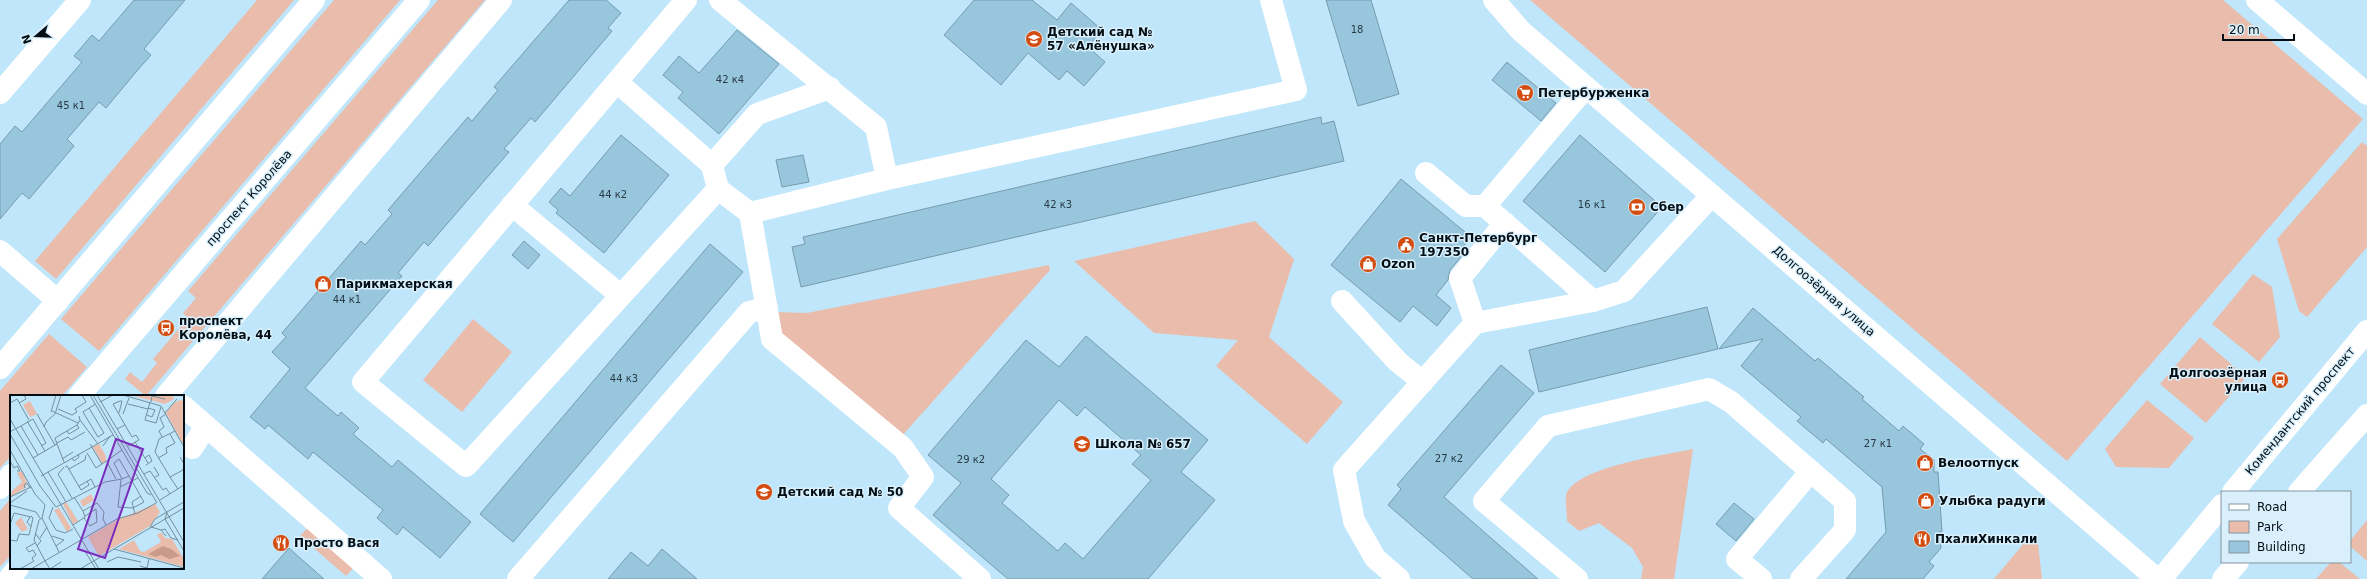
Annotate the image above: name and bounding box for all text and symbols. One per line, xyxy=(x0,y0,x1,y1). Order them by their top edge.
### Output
north arrow xyxy=(16,16,56,56)
scale bar xyxy=(2223,16,2294,42)
text: 20 m xyxy=(2229,23,2260,37)
house number: 18 xyxy=(1351,24,1363,35)
place label: Детский сад № 57 «Алёнушка» xyxy=(1047,25,1155,53)
school or university icon: Детский сад № 57 «Алёнушка» xyxy=(1024,29,1044,49)
text: N xyxy=(19,33,35,46)
house number: 42 к4 xyxy=(716,74,744,85)
supermarket icon: Петербурженка xyxy=(1515,83,1535,103)
place label: Петербурженка xyxy=(1538,86,1649,100)
house number: 45 к1 xyxy=(57,100,85,111)
street label: проспект Королёва xyxy=(203,147,295,249)
house number: 44 к2 xyxy=(599,189,627,200)
bank icon: Сбер xyxy=(1627,197,1647,217)
house number: 42 к3 xyxy=(1044,199,1072,210)
house number: 16 к1 xyxy=(1578,199,1606,210)
place label: Сбер xyxy=(1650,200,1684,214)
place label: Санкт-Петербург 197350 xyxy=(1419,231,1537,259)
public building icon: Санкт-Петербург 197350 xyxy=(1396,235,1416,255)
street label: Долгоозёрная улица xyxy=(1770,243,1878,339)
shop icon: Ozon xyxy=(1358,254,1378,274)
place label: Ozon xyxy=(1381,257,1415,271)
shop icon: Парикмахерская xyxy=(313,274,333,294)
place label: Парикмахерская xyxy=(336,277,453,291)
house number: 44 к1 xyxy=(333,294,361,305)
place label: проспект Королёва, 44 xyxy=(179,314,272,342)
bus stop icon: проспект Королёва, 44 xyxy=(156,318,176,338)
street label: Комендантский проспект xyxy=(2242,344,2358,478)
place label: Долгоозёрная улица xyxy=(2169,366,2267,394)
bus stop icon: Долгоозёрная улица xyxy=(2270,370,2290,390)
house number: 44 к3 xyxy=(610,373,638,384)
inset map xyxy=(10,395,184,569)
school or university icon: Школа № 657 xyxy=(1072,434,1092,454)
place label: Школа № 657 xyxy=(1095,437,1191,451)
house number: 27 к1 xyxy=(1864,438,1892,449)
house number: 27 к2 xyxy=(1435,453,1463,464)
shop icon: Велоотпуск xyxy=(1915,453,1935,473)
house number: 29 к2 xyxy=(957,454,985,465)
place label: Велоотпуск xyxy=(1938,456,2019,470)
school or university icon: Детский сад № 50 xyxy=(754,482,774,502)
place label: Детский сад № 50 xyxy=(777,485,903,499)
shop icon: Улыбка радуги xyxy=(1916,491,1936,511)
legend xyxy=(2221,491,2351,563)
place label: Улыбка радуги xyxy=(1939,494,2046,508)
text: Road xyxy=(2257,500,2287,514)
text: Park xyxy=(2257,520,2283,534)
restaurant icon: ПхалиХинкали xyxy=(1912,529,1932,549)
place label: ПхалиХинкали xyxy=(1935,532,2037,546)
restaurant icon: Просто Вася xyxy=(271,533,291,553)
place label: Просто Вася xyxy=(294,536,379,550)
text: Building xyxy=(2257,540,2306,554)

